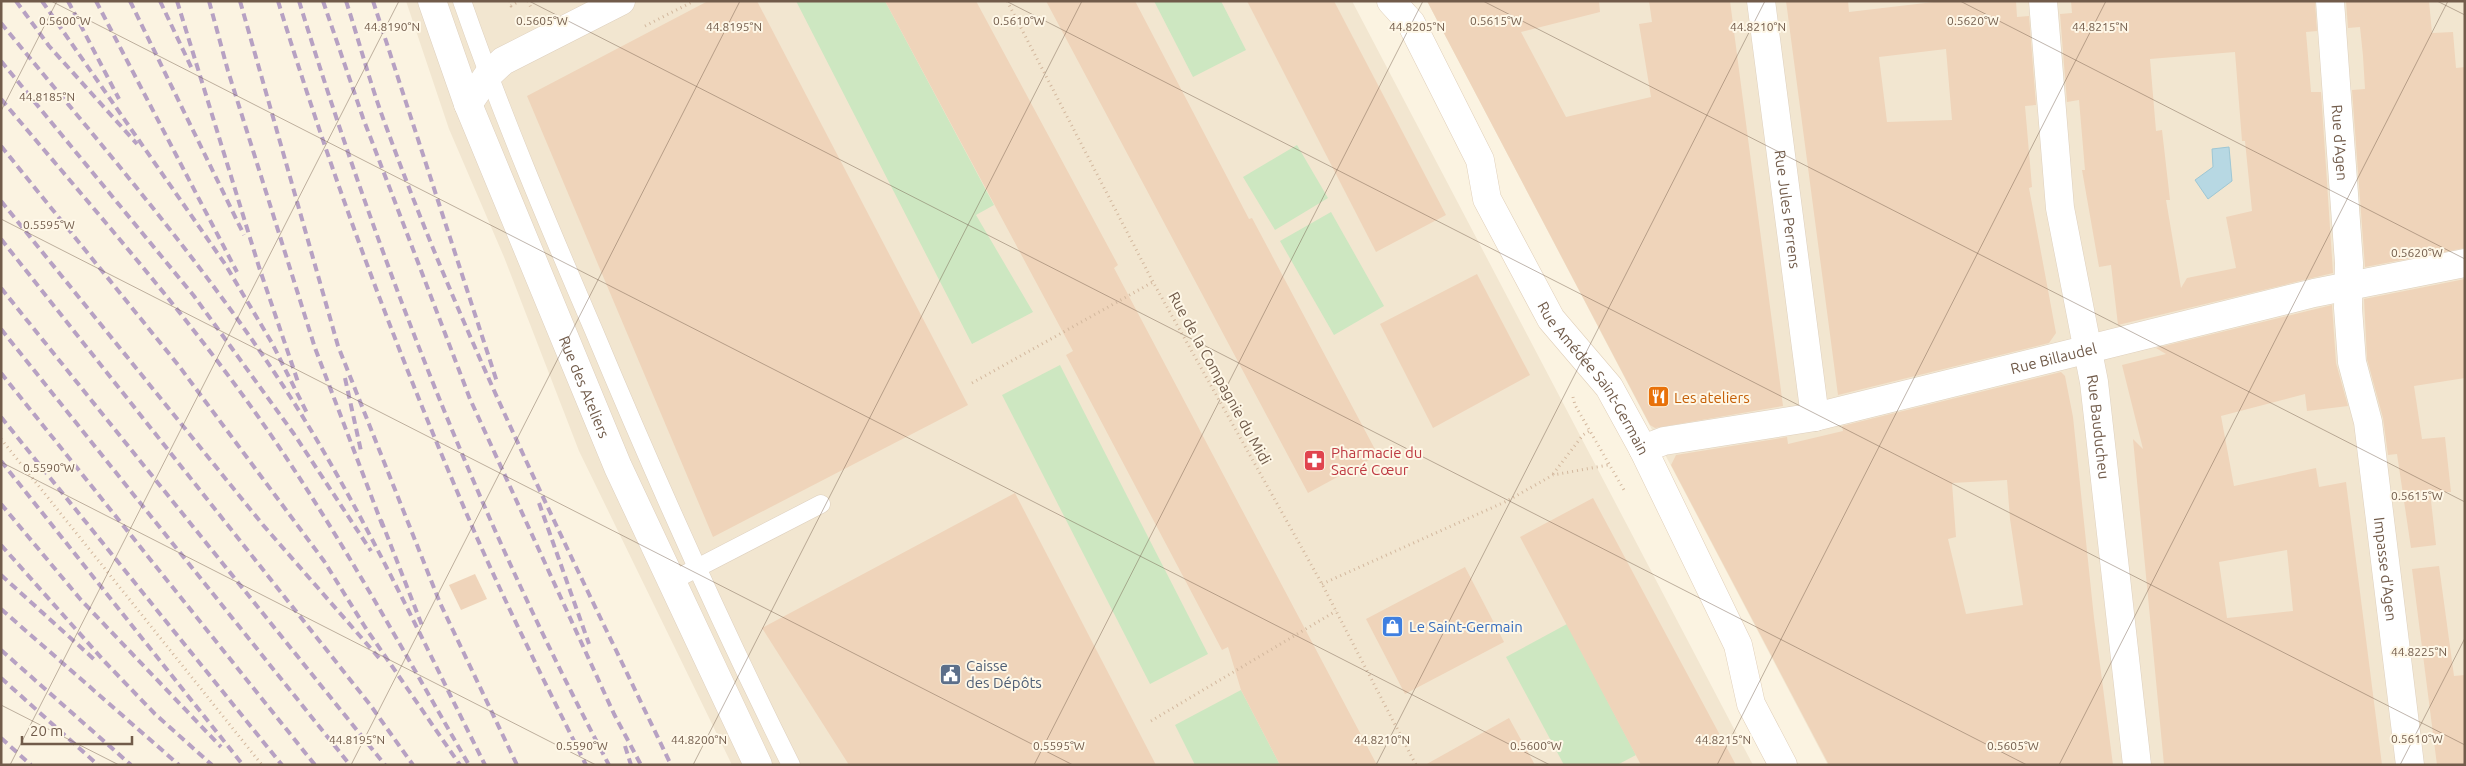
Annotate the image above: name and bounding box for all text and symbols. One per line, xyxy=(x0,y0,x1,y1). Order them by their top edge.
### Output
text: 0.5600°W xyxy=(39,14,91,27)
text: 0.5605°W xyxy=(516,14,568,27)
text: 0.5610°W xyxy=(993,14,1045,27)
text: 0.5615°W xyxy=(1470,14,1522,27)
text: 0.5620°W xyxy=(1947,14,1999,27)
text: 44.8190°N xyxy=(364,20,420,33)
text: 44.8195°N xyxy=(706,20,762,33)
text: 44.8205°N xyxy=(1389,20,1445,33)
text: 44.8210°N xyxy=(1730,20,1786,33)
text: 44.8215°N xyxy=(2072,20,2128,33)
text: 44.8185°N xyxy=(19,90,75,103)
street label: Rue d'Agen xyxy=(2329,104,2352,181)
street label: Rue Jules Perrens xyxy=(1772,149,1804,270)
text: 0.5595°W xyxy=(23,218,75,231)
text: 0.5620°W xyxy=(2391,246,2443,259)
street label: Rue de la Compagnie du Midi xyxy=(1165,289,1275,467)
street label: Rue Amédée Saint-Germain xyxy=(1535,298,1653,457)
street label: Rue des Ateliers xyxy=(556,333,613,440)
street label: Rue Billaudel xyxy=(2009,339,2098,377)
street label: Rue Bauducheu xyxy=(2084,373,2113,480)
restaurant icon: Les ateliers xyxy=(1646,385,1670,409)
place label: Les ateliers xyxy=(1674,389,1750,406)
place label: Pharmacie du Sacré Cœur xyxy=(1331,444,1422,478)
pharmacy icon: Pharmacie du Sacré Cœur xyxy=(1303,449,1327,473)
text: 0.5590°W xyxy=(23,461,75,474)
text: 0.5615°W xyxy=(2391,489,2443,502)
street label: Impasse d'Agen xyxy=(2371,516,2401,622)
shop icon: Le Saint-Germain xyxy=(1381,614,1405,638)
place label: Le Saint-Germain xyxy=(1409,618,1523,635)
text: 44.8225°N xyxy=(2391,645,2447,658)
place label: Caisse des Dépôts xyxy=(966,657,1042,691)
public building icon: Caisse des Dépôts xyxy=(938,662,962,686)
scale bar xyxy=(22,714,132,746)
text: 20 m xyxy=(30,722,63,739)
text: 0.5610°W xyxy=(2391,732,2443,745)
text: 44.8195°N xyxy=(329,733,385,746)
text: 44.8200°N xyxy=(671,733,727,746)
text: 44.8210°N xyxy=(1354,733,1410,746)
text: 44.8215°N xyxy=(1695,733,1751,746)
text: 0.5590°W xyxy=(556,739,608,752)
text: 0.5595°W xyxy=(1033,739,1085,752)
text: 0.5600°W xyxy=(1510,739,1562,752)
text: 0.5605°W xyxy=(1987,739,2039,752)

